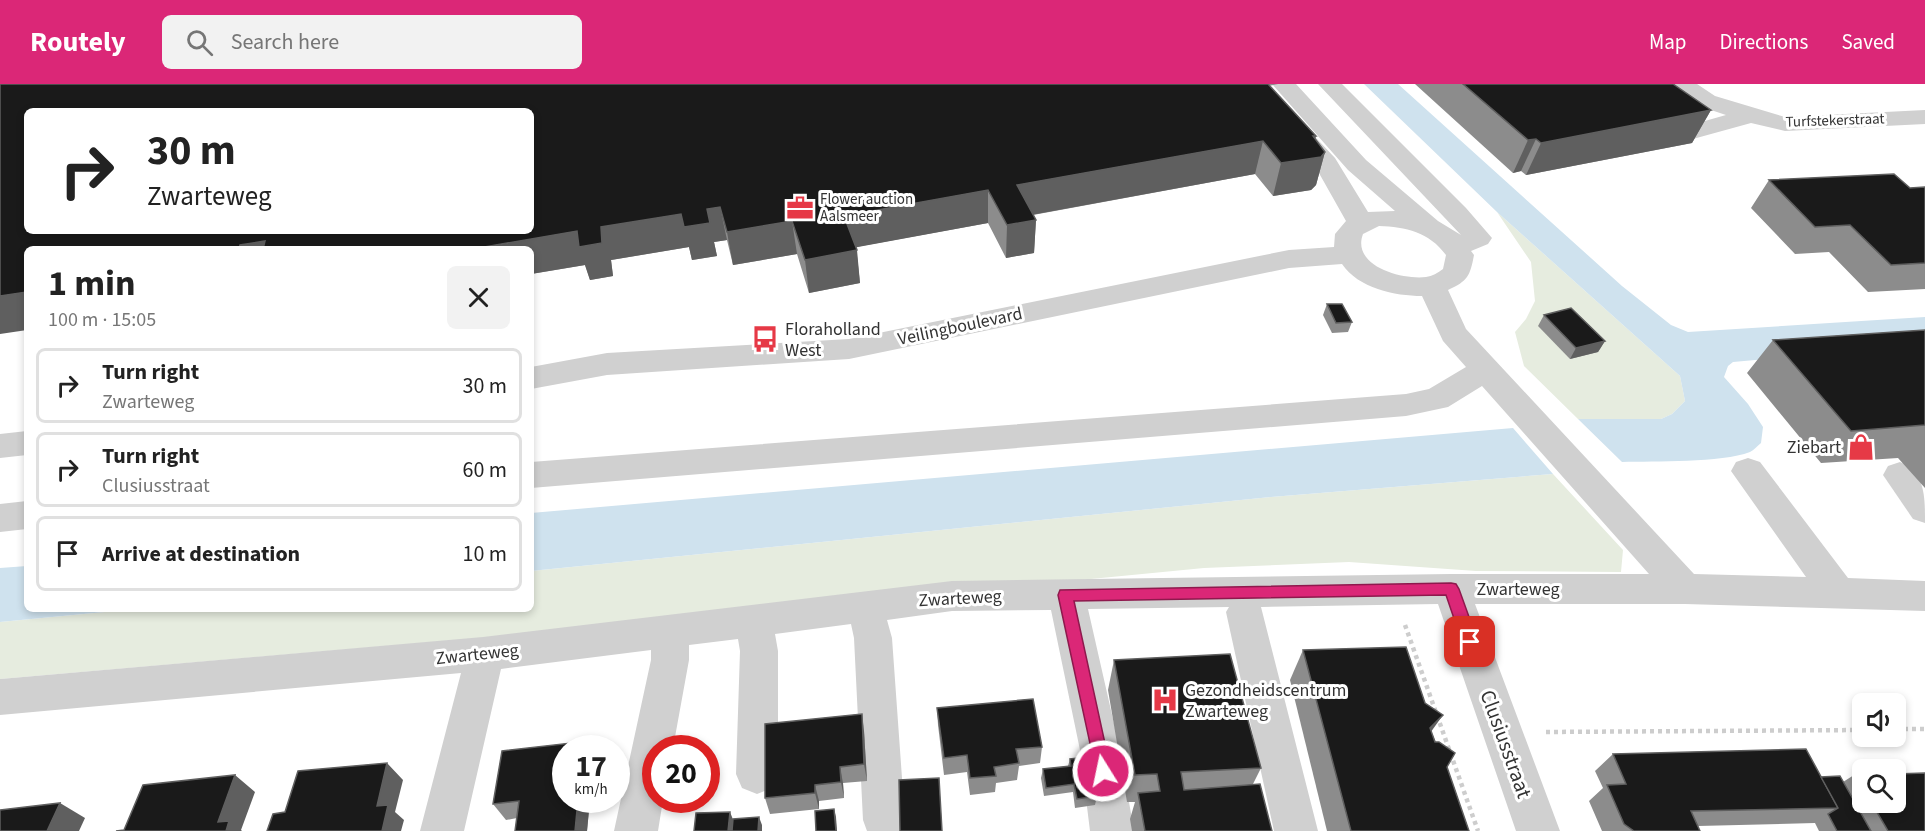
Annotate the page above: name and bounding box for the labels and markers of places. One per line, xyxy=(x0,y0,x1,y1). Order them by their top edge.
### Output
place label: Flower auction Aalsmeer xyxy=(820,189,913,227)
office icon: Flower auction Aalsmeer xyxy=(785,193,815,223)
place label: Floraholland West xyxy=(785,317,881,363)
bus stop icon: Floraholland West xyxy=(750,324,780,354)
shop icon: Ziebart xyxy=(1846,432,1876,462)
place label: Ziebart xyxy=(1787,435,1841,460)
pin xyxy=(1444,616,1495,667)
place label: Gezondheidscentrum Zwarteweg xyxy=(1185,678,1346,724)
hospital icon: Gezondheidscentrum Zwarteweg xyxy=(1150,685,1180,715)

